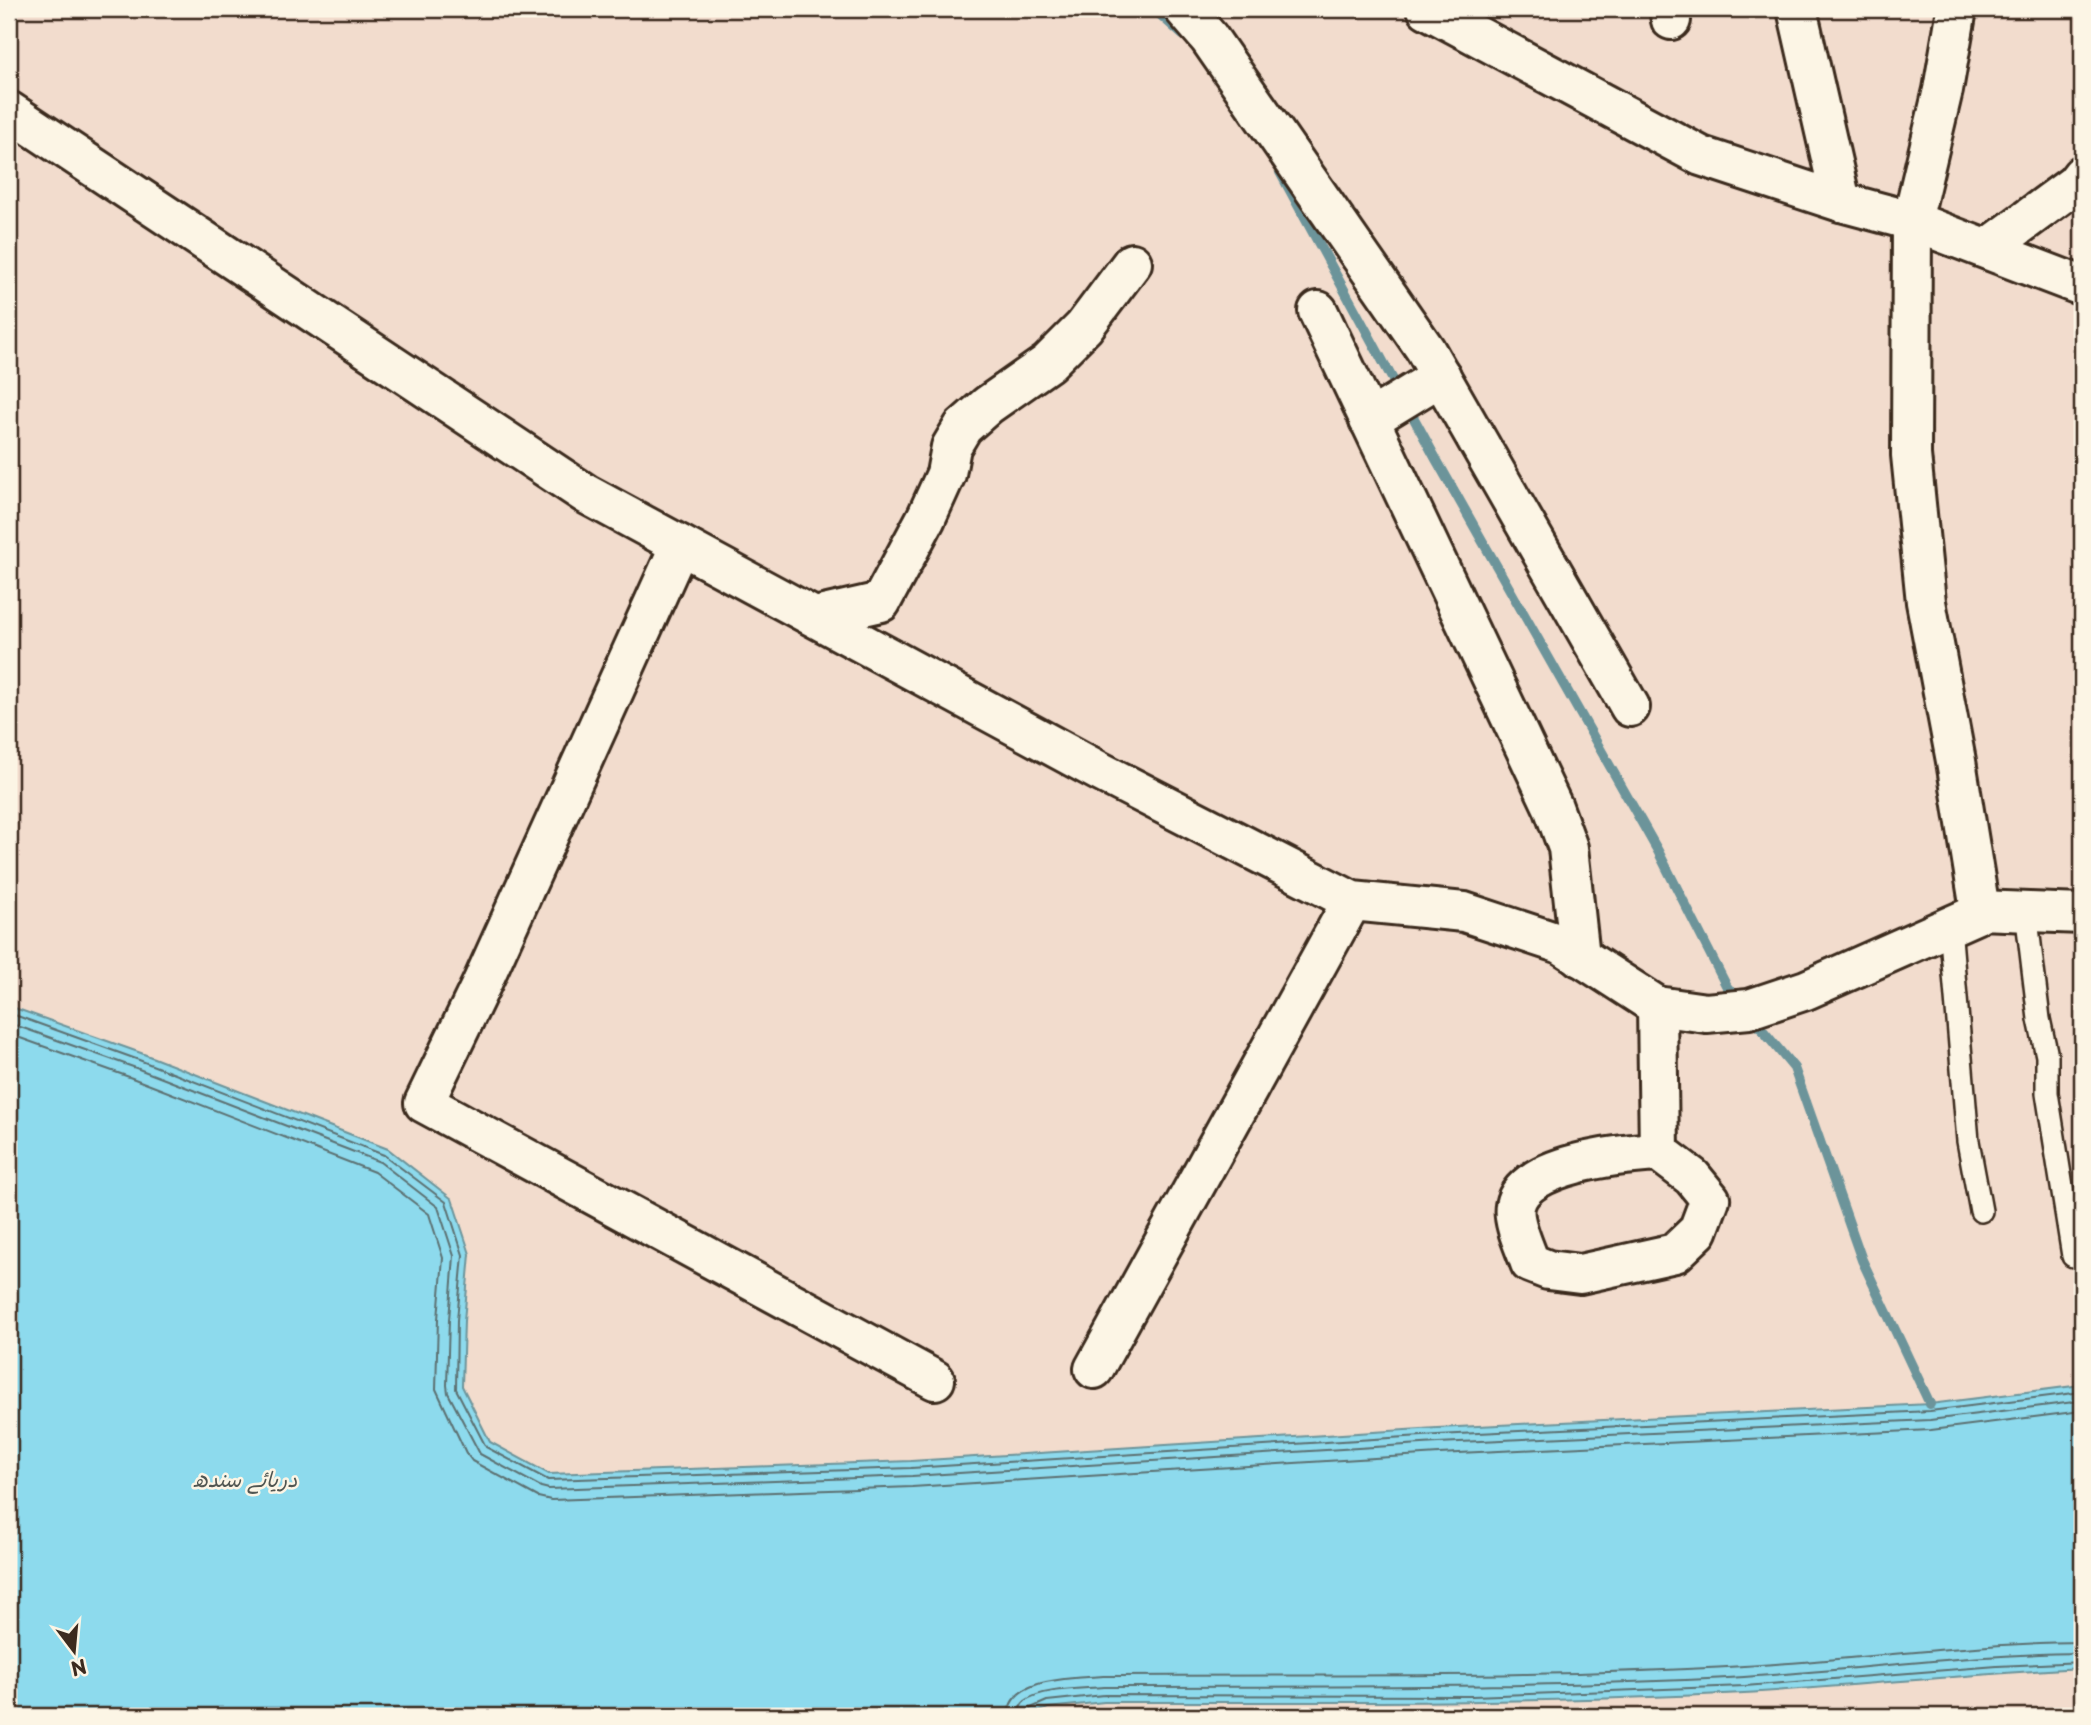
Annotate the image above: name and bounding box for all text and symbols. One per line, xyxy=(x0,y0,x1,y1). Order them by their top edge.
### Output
water label: دریائے سندھ xyxy=(193,1462,297,1494)
north arrow xyxy=(38,1616,108,1686)
text: N xyxy=(68,1653,90,1684)

